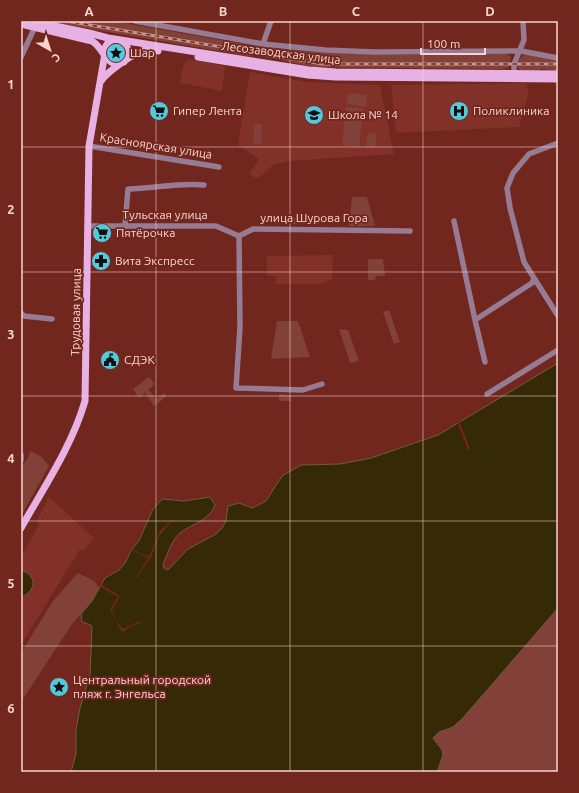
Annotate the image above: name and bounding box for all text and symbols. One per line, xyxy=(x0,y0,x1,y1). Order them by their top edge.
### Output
text: A xyxy=(84,4,94,18)
text: B xyxy=(219,4,228,18)
text: C xyxy=(352,4,361,18)
text: D xyxy=(485,4,495,18)
north arrow xyxy=(30,30,70,70)
scale bar xyxy=(421,30,485,56)
text: 100 m xyxy=(427,37,460,50)
street label: Лесозаводская улица xyxy=(221,39,341,66)
place icon: Шар xyxy=(105,42,127,64)
place label: Шар xyxy=(130,46,155,59)
text: С xyxy=(50,51,63,65)
text: 1 xyxy=(7,77,15,91)
supermarket icon: Гипер Лента xyxy=(148,100,170,122)
hospital icon: Поликлиника xyxy=(448,100,470,122)
place label: Гипер Лента xyxy=(173,104,242,117)
school or university icon: Школа № 14 xyxy=(303,104,325,126)
place label: Поликлиника xyxy=(473,104,549,117)
place label: Школа № 14 xyxy=(328,108,398,121)
street label: Красноярская улица xyxy=(99,130,213,161)
text: 2 xyxy=(7,202,15,216)
street label: Тульская улица xyxy=(122,208,208,221)
street label: улица Шурова Гора xyxy=(260,211,368,224)
supermarket icon: Пятёрочка xyxy=(91,222,113,244)
place label: Пятёрочка xyxy=(116,226,175,239)
pharmacy icon: Вита Экспресс xyxy=(90,250,112,272)
place label: Вита Экспресс xyxy=(115,254,195,267)
street label: Трудовая улица xyxy=(68,268,83,356)
text: 3 xyxy=(7,327,15,341)
public building icon: СДЭК xyxy=(99,349,121,371)
place label: СДЭК xyxy=(124,353,155,366)
text: 4 xyxy=(7,451,15,465)
text: 5 xyxy=(7,576,15,590)
place label: Центральный городской пляж г. Энгельса xyxy=(73,673,211,700)
place icon: Центральный городской пляж г. Энгельса xyxy=(48,676,70,698)
text: 6 xyxy=(7,701,15,715)

